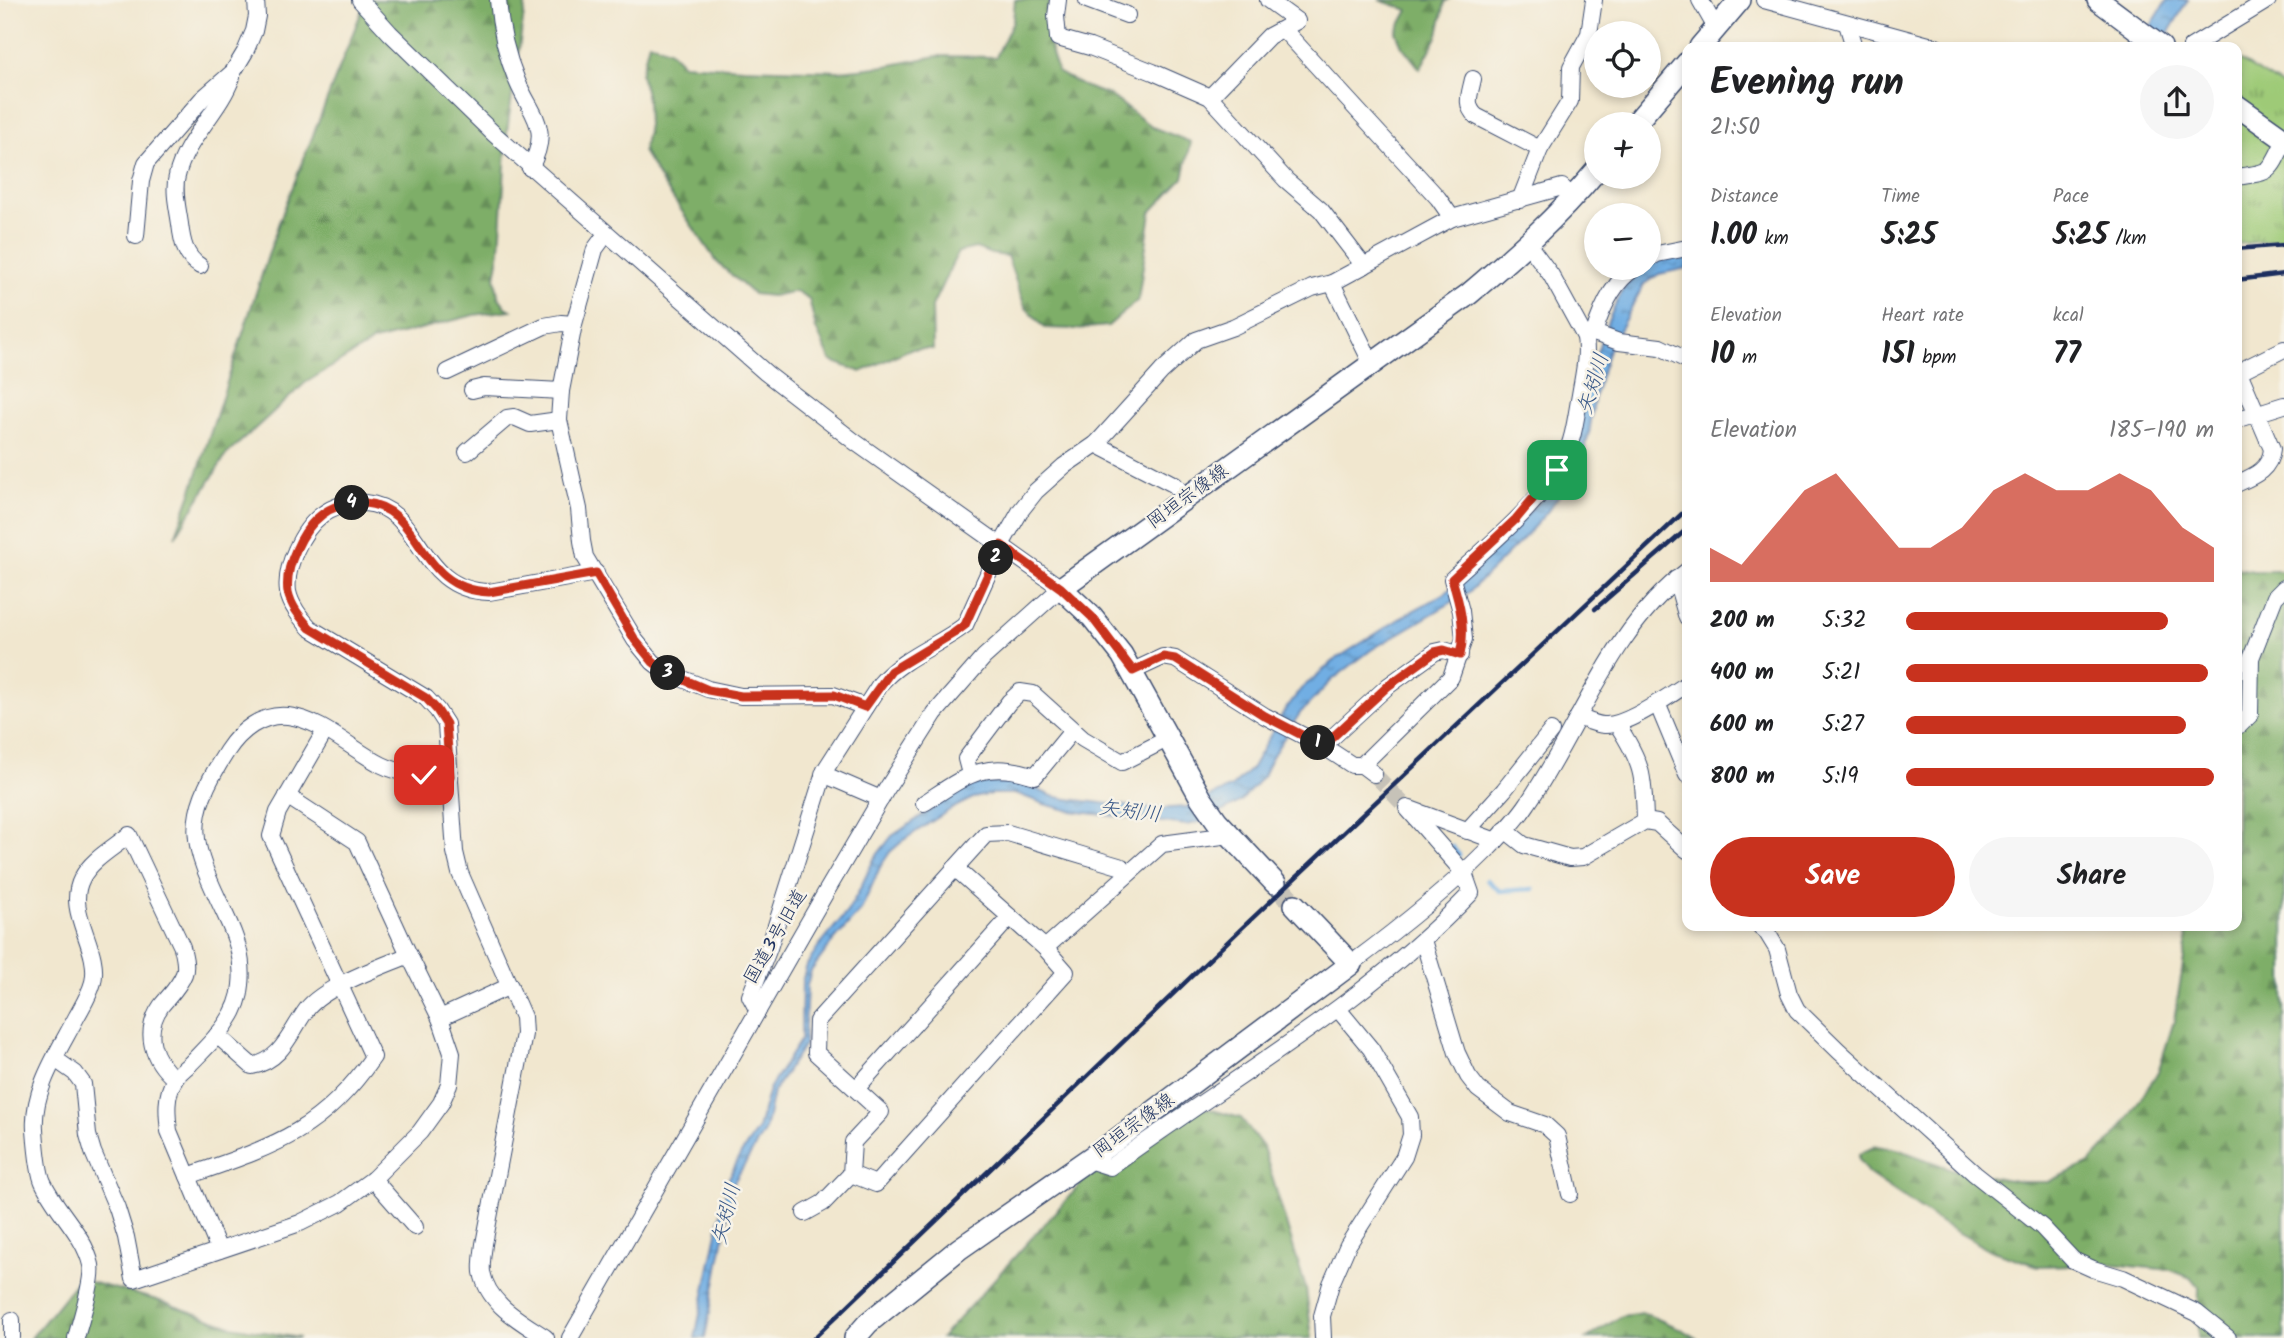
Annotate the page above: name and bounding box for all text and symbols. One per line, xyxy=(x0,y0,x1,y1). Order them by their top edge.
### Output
map controls xyxy=(1584,21,1661,280)
button: locate xyxy=(1584,21,1661,98)
text: Evening run xyxy=(1710,54,1904,114)
button: share xyxy=(2140,65,2214,139)
text: 21:50 xyxy=(1710,110,1760,146)
button: + xyxy=(1584,112,1661,189)
text: Distance xyxy=(1710,182,1778,212)
text: Time xyxy=(1881,182,1920,212)
text: Pace xyxy=(2053,182,2089,212)
button: − xyxy=(1584,203,1661,280)
text: 1.00 xyxy=(1710,212,1757,260)
text: 5:25 xyxy=(1881,212,1937,260)
text: 5:25 xyxy=(2053,212,2108,260)
text: km xyxy=(1757,224,1789,254)
text: /km xyxy=(2108,224,2146,254)
text: Elevation xyxy=(1710,301,1782,331)
text: Heart rate xyxy=(1881,301,1964,331)
text: kcal xyxy=(2053,301,2084,331)
text: 10 xyxy=(1710,331,1734,379)
text: 151 xyxy=(1881,331,1915,379)
text: 77 xyxy=(2053,331,2081,379)
text: m xyxy=(1734,343,1757,373)
text: bpm xyxy=(1915,343,1956,373)
water label: 矢矧川 xyxy=(1569,349,1619,419)
text: Elevation xyxy=(1710,413,1797,449)
text: 185–190 m xyxy=(2109,413,2214,449)
pin xyxy=(1527,440,1587,500)
icon: arrive xyxy=(1538,451,1576,489)
street label: 岡垣宗像線 xyxy=(1141,457,1235,537)
pin: 4 xyxy=(334,486,370,520)
text: 4 xyxy=(346,487,357,517)
pin: 2 xyxy=(978,540,1014,576)
text: 2 xyxy=(990,542,1001,572)
text: 200 m xyxy=(1710,603,1775,639)
text: 5:32 xyxy=(1822,603,1867,639)
text: 400 m xyxy=(1710,655,1774,691)
text: 5:21 xyxy=(1822,655,1861,691)
pin: 3 xyxy=(650,656,686,690)
text: 3 xyxy=(662,657,673,687)
text: 600 m xyxy=(1710,707,1774,743)
text: 5:27 xyxy=(1822,707,1864,743)
pin: 1 xyxy=(1300,726,1336,760)
text: 1 xyxy=(1315,727,1320,757)
pin xyxy=(394,745,454,805)
icon: check xyxy=(405,756,443,794)
text: 800 m xyxy=(1710,759,1775,795)
text: 5:19 xyxy=(1822,759,1858,795)
water label: 矢矧川 xyxy=(1097,792,1163,832)
button: Save xyxy=(1710,837,1955,917)
button: Share xyxy=(1969,837,2214,917)
street label: 国道3号旧道 xyxy=(737,884,815,990)
street label: 岡垣宗像線 xyxy=(1087,1086,1181,1166)
water label: 矢矧川 xyxy=(703,1179,751,1249)

